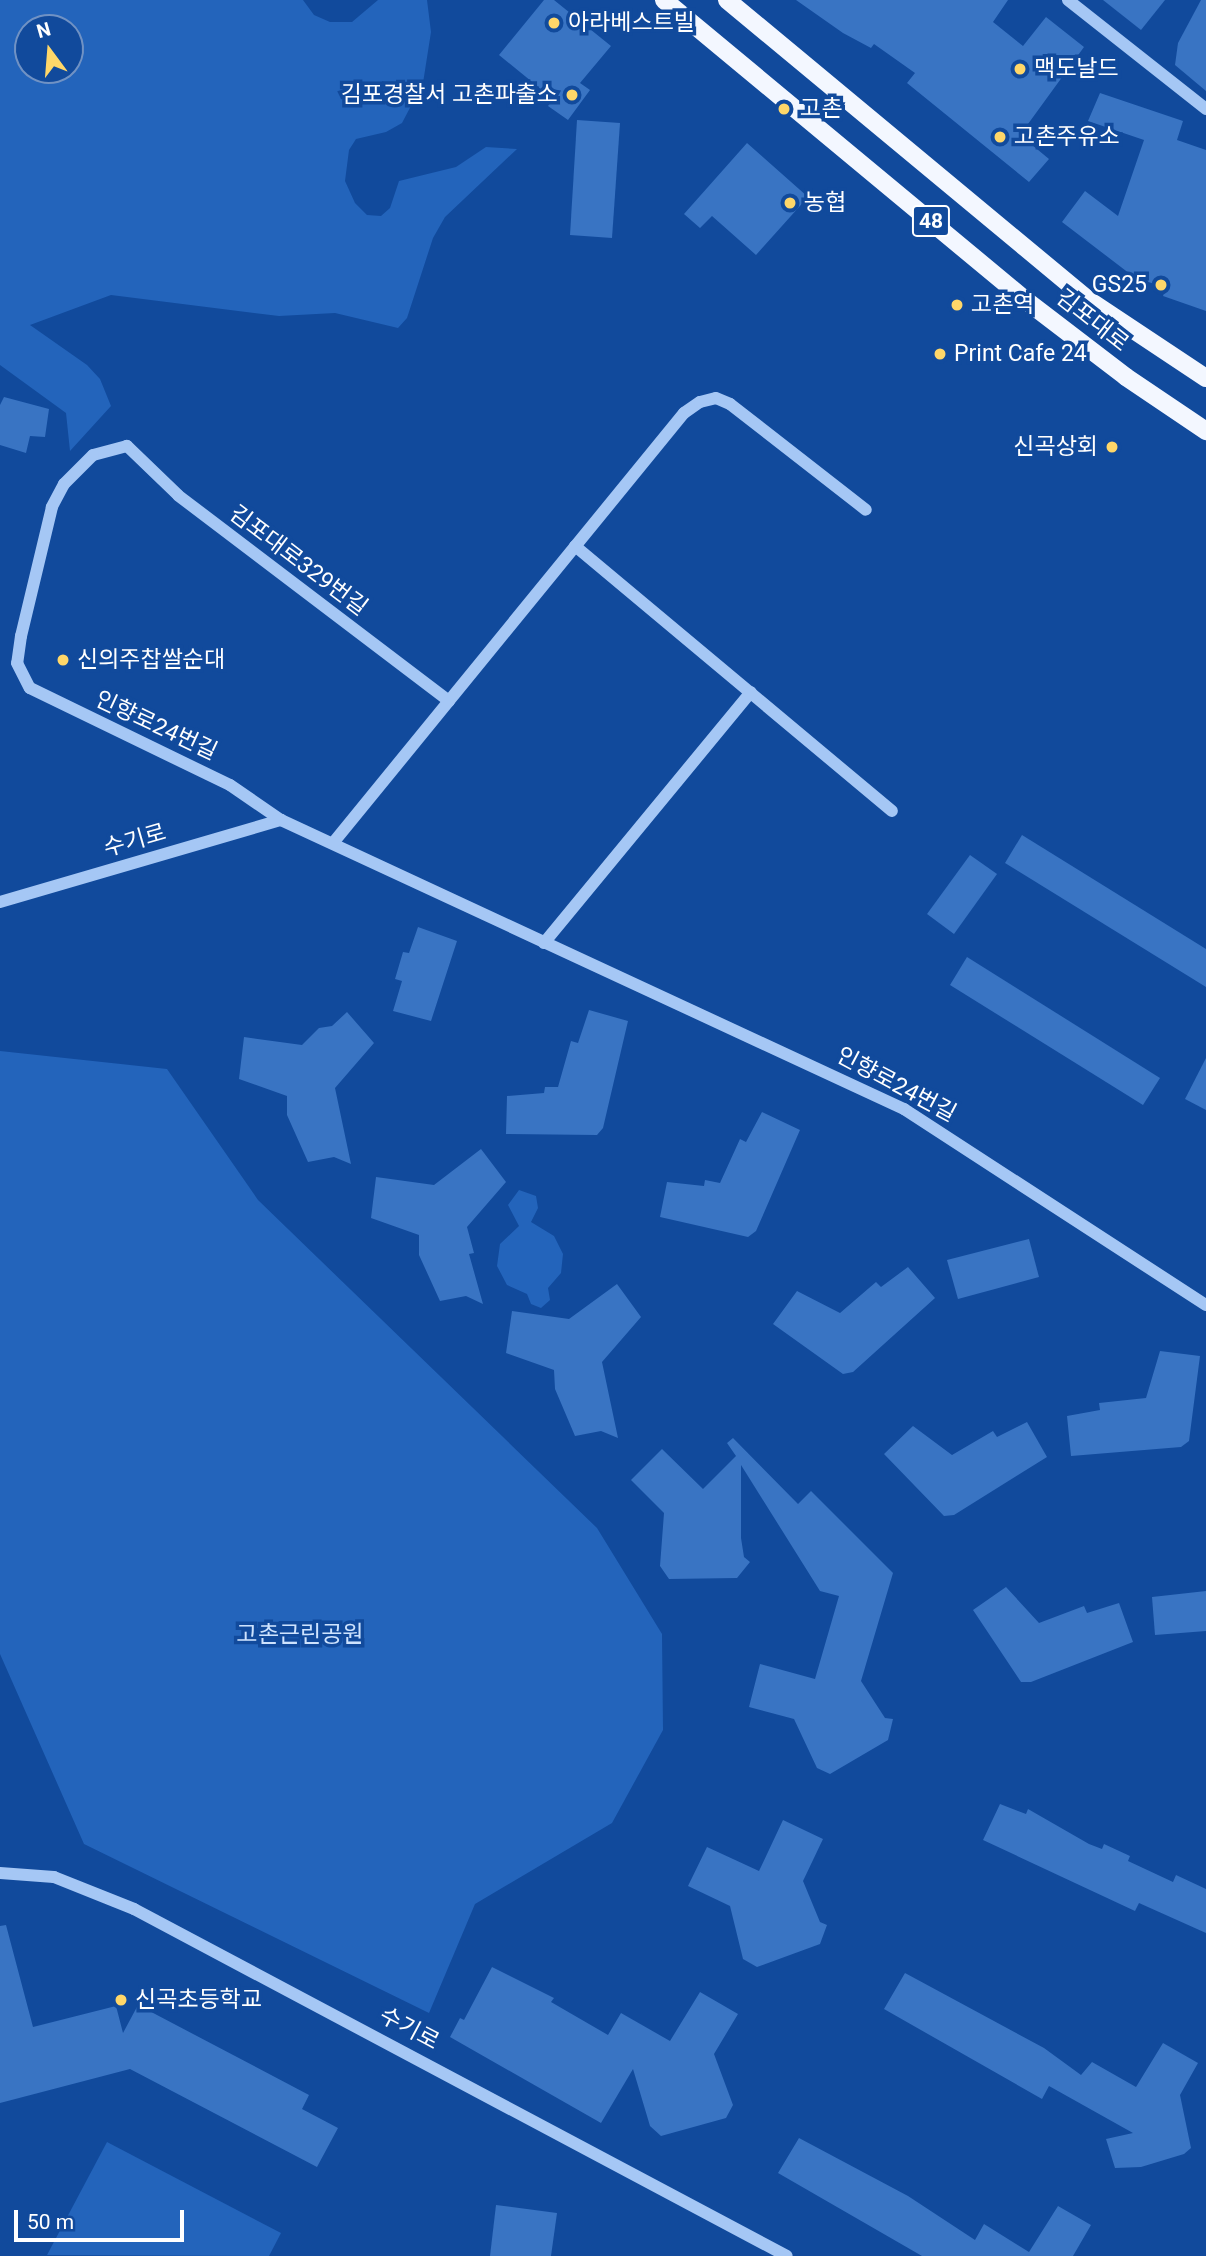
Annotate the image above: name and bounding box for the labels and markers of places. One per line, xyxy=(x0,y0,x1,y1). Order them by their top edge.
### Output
place label: 아라베스트빌 xyxy=(568,9,695,37)
marker: 아라베스트빌 xyxy=(546,15,562,31)
place label: 맥도날드 xyxy=(1034,55,1119,83)
marker: 맥도날드 xyxy=(1012,61,1028,77)
place label: 김포경찰서 고촌파출소 xyxy=(341,81,558,109)
marker: 김포경찰서 고촌파출소 xyxy=(564,87,580,103)
place label: 고촌 xyxy=(800,95,842,123)
marker: 고촌 xyxy=(774,99,794,119)
place label: 고촌주유소 xyxy=(1014,123,1120,151)
marker: 고촌주유소 xyxy=(992,129,1008,145)
place label: 농협 xyxy=(804,189,846,217)
marker: 농협 xyxy=(782,195,798,211)
place label: GS25 xyxy=(1092,271,1147,299)
marker: GS25 xyxy=(1153,277,1169,293)
place label: 고촌역 xyxy=(971,291,1034,319)
marker: 고촌역 xyxy=(949,297,965,313)
place label: Print Cafe 24 xyxy=(954,340,1087,368)
marker: Print Cafe 24 xyxy=(932,346,948,362)
place label: 신곡상회 xyxy=(1013,433,1098,461)
marker: 신곡상회 xyxy=(1104,439,1120,455)
place label: 신의주찹쌀순대 xyxy=(77,646,225,674)
marker: 신의주찹쌀순대 xyxy=(55,652,71,668)
place label: 신곡초등학교 xyxy=(135,1986,262,2014)
marker: 신곡초등학교 xyxy=(113,1992,129,2008)

